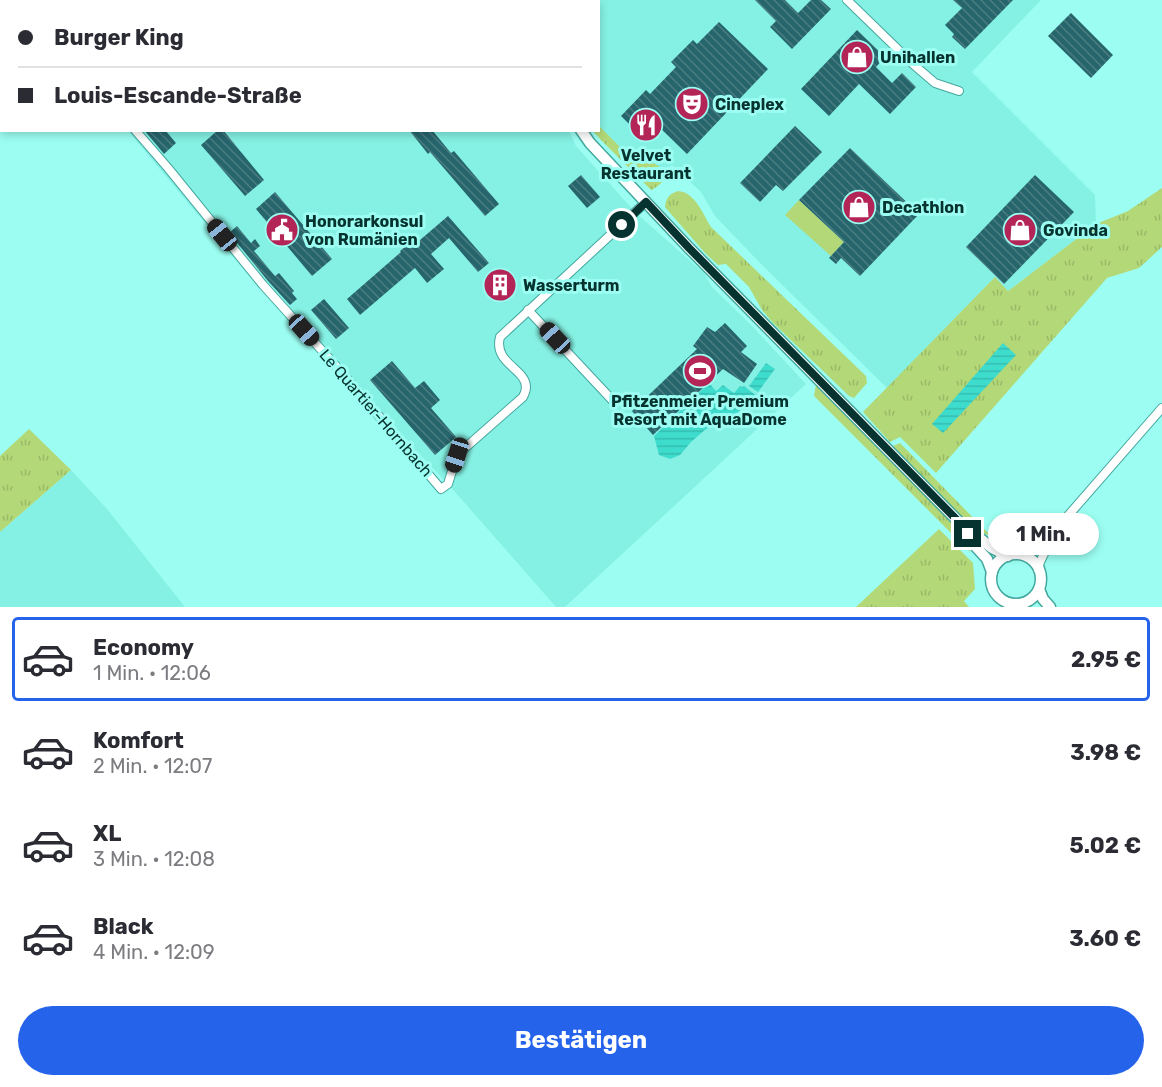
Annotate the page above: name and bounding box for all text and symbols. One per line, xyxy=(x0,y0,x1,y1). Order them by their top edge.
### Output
text: Burger King xyxy=(54,24,184,51)
shop icon: Unihallen xyxy=(839,39,875,75)
place label: Unihallen xyxy=(880,48,955,67)
text: Louis-Escande-Straße xyxy=(54,82,302,109)
theatre icon: Cineplex xyxy=(674,86,710,122)
place label: Cineplex xyxy=(715,95,784,114)
restaurant icon: Velvet Restaurant xyxy=(628,107,664,143)
place label: Velvet Restaurant xyxy=(601,146,692,183)
shop icon: Decathlon xyxy=(841,189,877,225)
place label: Decathlon xyxy=(882,198,964,217)
route start xyxy=(608,211,635,238)
public building icon: Honorarkonsul von Rumänien xyxy=(264,212,300,248)
place label: Honorarkonsul von Rumänien xyxy=(305,212,423,249)
shop icon: Govinda xyxy=(1002,212,1038,248)
car xyxy=(204,215,240,255)
place label: Govinda xyxy=(1043,221,1108,240)
building icon: Wasserturm xyxy=(482,267,518,303)
place label: Wasserturm xyxy=(523,276,620,295)
car xyxy=(285,311,323,349)
car xyxy=(536,319,574,357)
street label: Le Quartier-Hornbach xyxy=(315,345,437,481)
sports icon: Pfitzenmeier Premium Resort mit AquaDome xyxy=(682,353,718,389)
place label: Pfitzenmeier Premium Resort mit AquaDome xyxy=(611,392,789,429)
car xyxy=(443,435,471,475)
callout: 1 Min. xyxy=(989,513,1100,555)
route end xyxy=(954,520,981,547)
text: 1 Min. xyxy=(1016,522,1071,546)
icon: car xyxy=(21,632,75,686)
text: Economy xyxy=(93,634,194,661)
text: 2.95 € xyxy=(1071,646,1141,673)
text: 1 Min. · 12:06 xyxy=(93,661,211,685)
icon: car xyxy=(21,725,75,779)
text: Komfort xyxy=(93,727,184,754)
text: 3.98 € xyxy=(1070,739,1141,766)
text: 2 Min. · 12:07 xyxy=(93,754,212,778)
icon: car xyxy=(21,818,75,872)
text: XL xyxy=(93,820,121,847)
text: 5.02 € xyxy=(1070,832,1141,859)
text: 3 Min. · 12:08 xyxy=(93,847,215,871)
icon: car xyxy=(21,911,75,965)
text: Black xyxy=(93,913,154,940)
text: 3.60 € xyxy=(1069,925,1141,952)
text: 4 Min. · 12:09 xyxy=(93,940,215,964)
button: Bestätigen xyxy=(18,1006,1144,1075)

